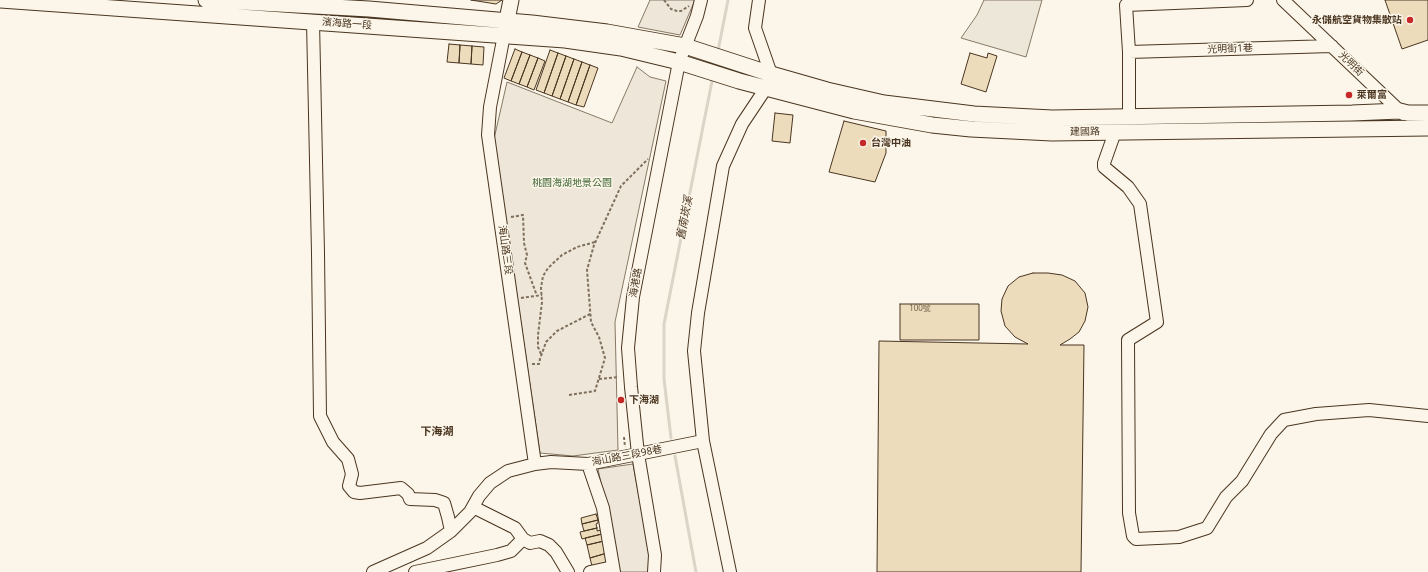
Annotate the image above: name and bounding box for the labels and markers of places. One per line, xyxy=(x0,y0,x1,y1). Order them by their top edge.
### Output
place label: 永儲航空貨物集散站 xyxy=(1312,14,1402,26)
marker: 永儲航空貨物集散站 xyxy=(1405,15,1415,25)
place label: 萊爾富 xyxy=(1357,89,1387,101)
marker: 萊爾富 xyxy=(1344,90,1354,100)
place label: 台灣中油 xyxy=(871,137,911,149)
marker: 台灣中油 xyxy=(858,138,868,148)
place label: 下海湖 xyxy=(629,394,659,406)
marker: 下海湖 xyxy=(616,395,626,405)

